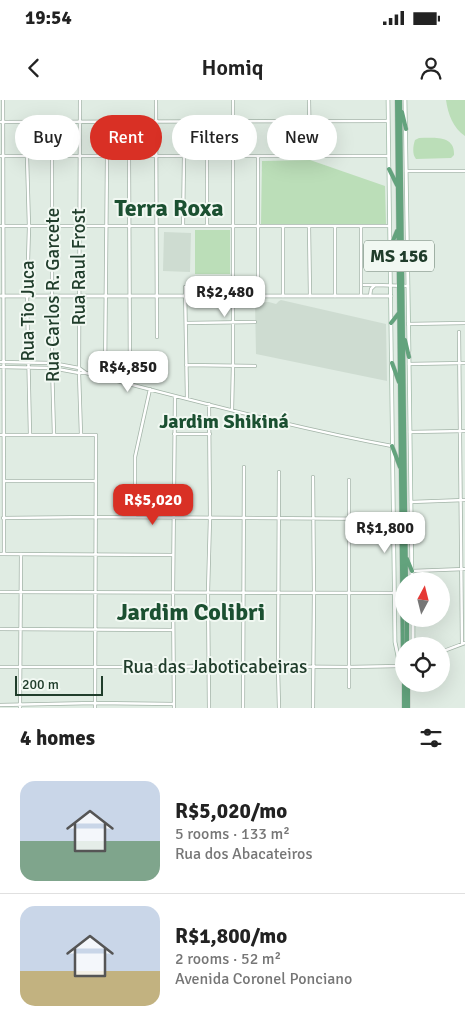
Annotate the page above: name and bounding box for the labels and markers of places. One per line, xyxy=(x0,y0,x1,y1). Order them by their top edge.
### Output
pin: R$2,480 xyxy=(179,276,271,318)
pin: R$4,850 xyxy=(82,350,174,393)
pin: R$5,020 xyxy=(107,484,199,526)
pin: R$1,800 xyxy=(339,512,431,554)

